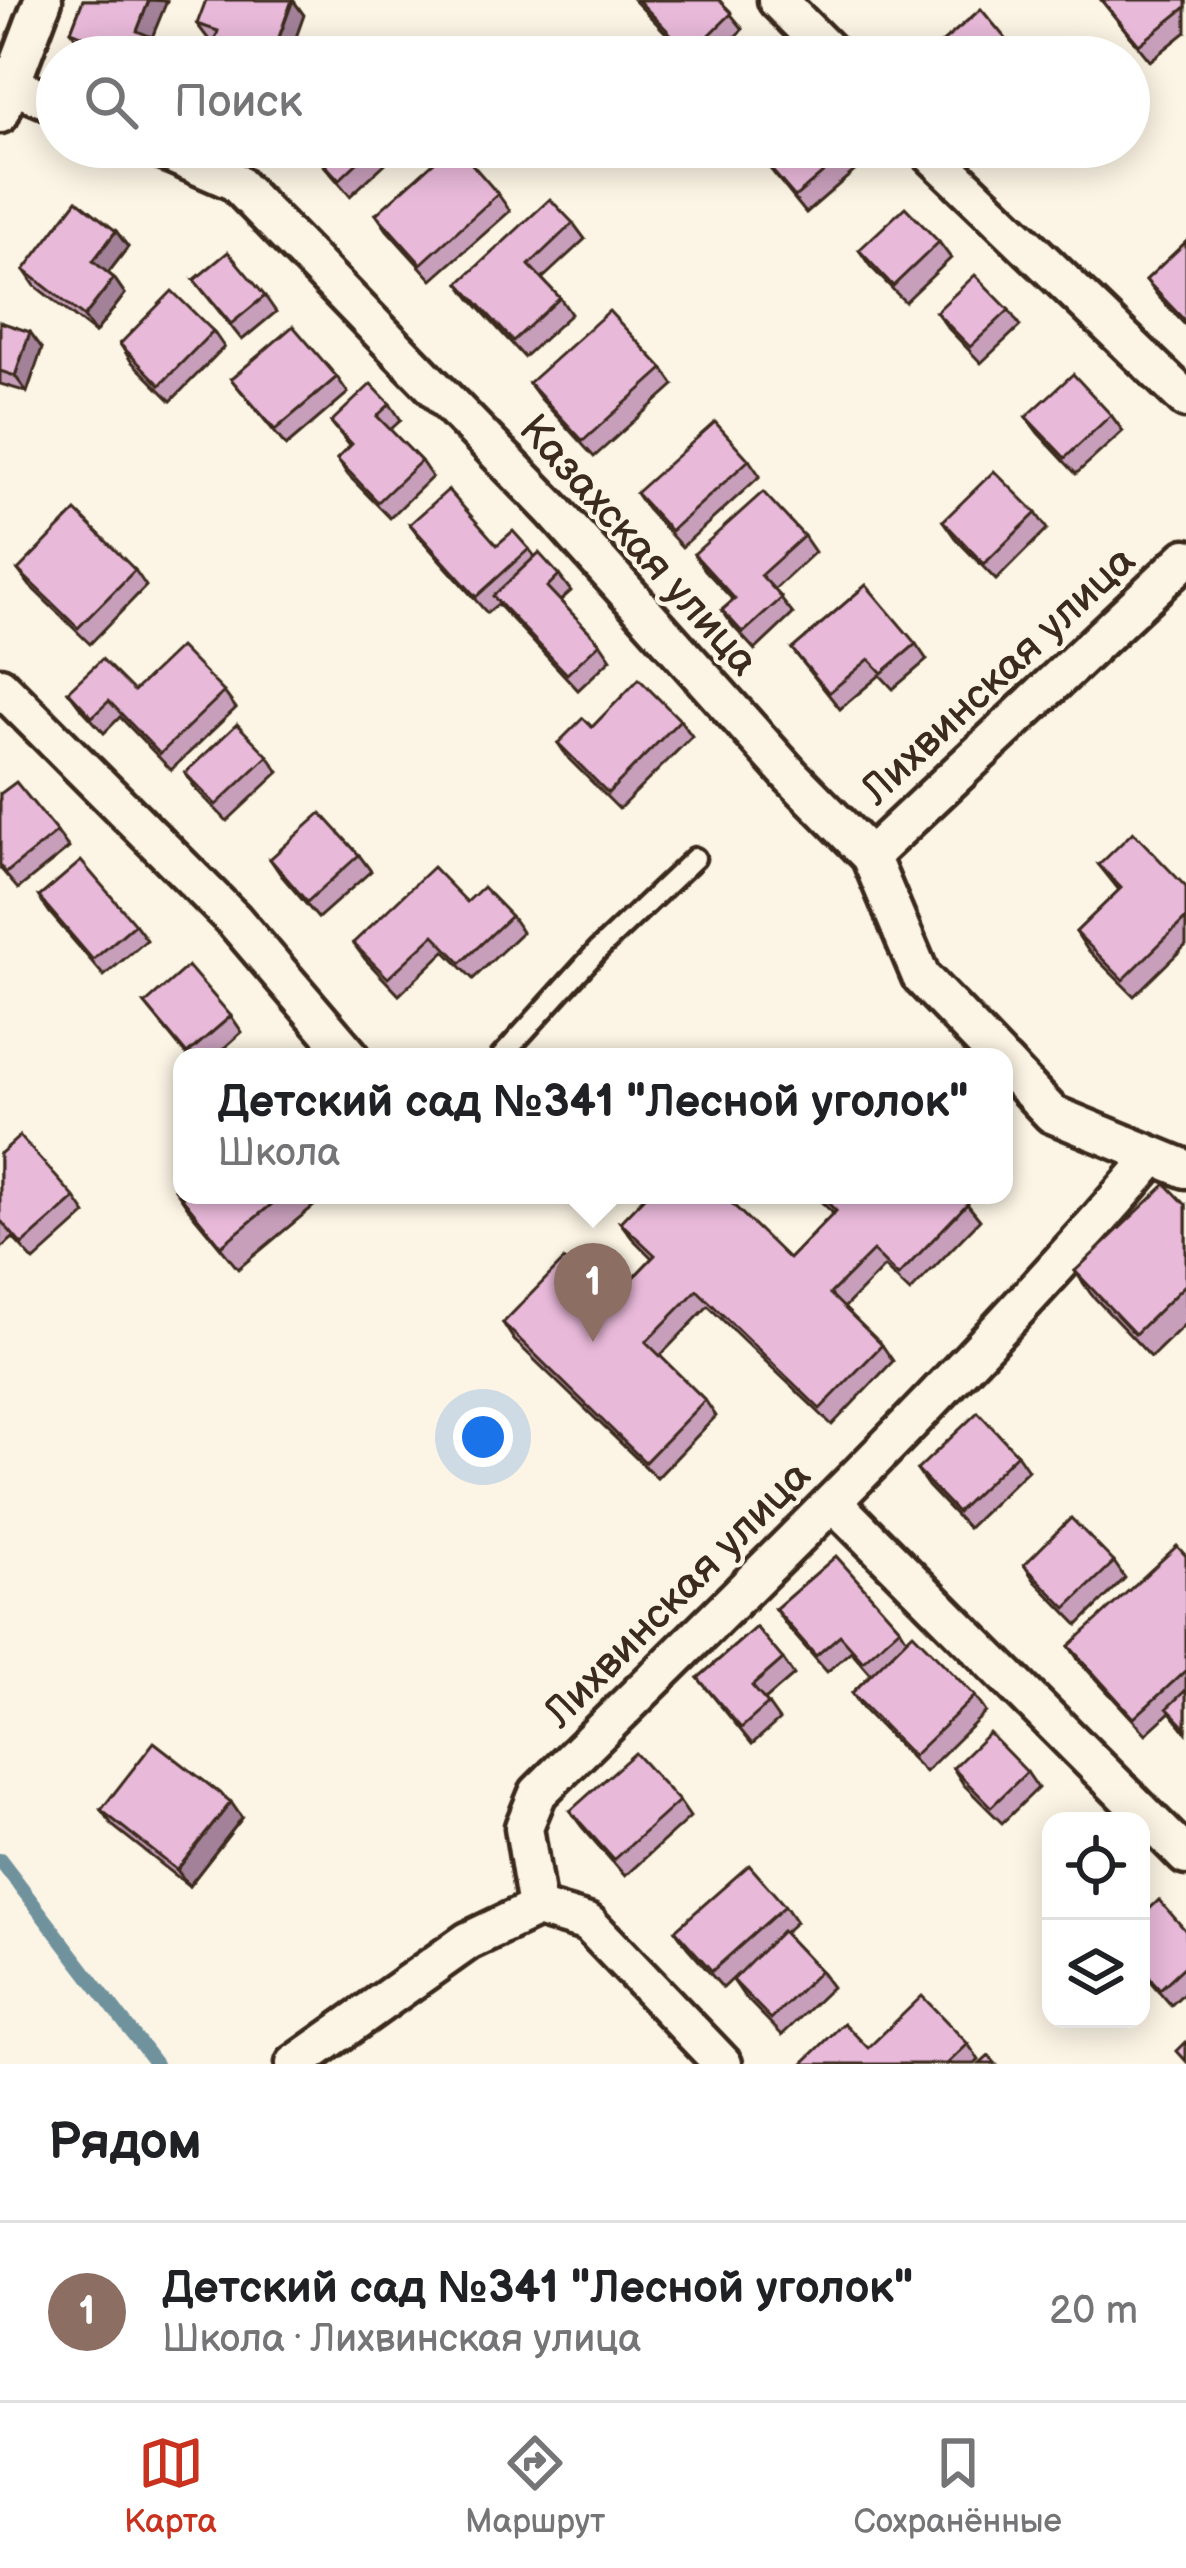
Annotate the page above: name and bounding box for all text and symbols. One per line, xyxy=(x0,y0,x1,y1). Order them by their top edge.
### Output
search box xyxy=(36,36,1150,168)
icon: search xyxy=(78,69,144,135)
text: Поиск xyxy=(174,75,302,130)
street label: Казахская улица xyxy=(508,405,769,687)
street label: Лихвинская улица xyxy=(850,536,1146,817)
popup xyxy=(173,1048,1013,1204)
text: Детский сад №341 "Лесной уголок" xyxy=(217,1075,969,1130)
text: Школа xyxy=(217,1130,340,1177)
pin: 1 xyxy=(554,1243,632,1342)
your location xyxy=(453,1407,513,1467)
street label: Лихвинская улица xyxy=(533,1451,822,1739)
map controls xyxy=(1042,1812,1150,2028)
button: locate xyxy=(1042,1812,1150,1920)
button: layers xyxy=(1042,1920,1150,2028)
text: Рядом xyxy=(48,2112,202,2173)
text: Детский сад №341 "Лесной уголок" xyxy=(162,2261,913,2316)
text: 1 xyxy=(79,2288,95,2335)
text: 20 m xyxy=(1049,2288,1138,2335)
text: Школа · Лихвинская улица xyxy=(162,2316,641,2363)
tab: Карта xyxy=(124,2430,217,2542)
tab: Маршрут xyxy=(465,2430,605,2542)
tab: Сохранённые xyxy=(853,2430,1062,2542)

